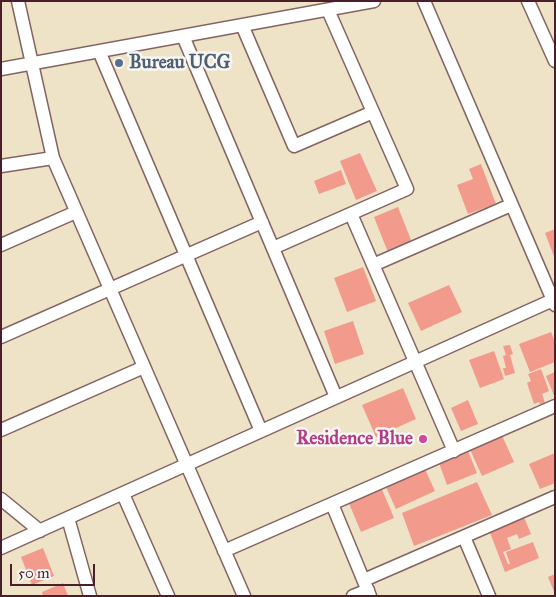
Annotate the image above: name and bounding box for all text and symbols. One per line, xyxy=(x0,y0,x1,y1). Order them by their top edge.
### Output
place label: Bureau UCG xyxy=(129,52,231,74)
marker: Bureau UCG xyxy=(113,57,125,69)
place label: Residence Blue xyxy=(296,428,413,450)
marker: Residence Blue xyxy=(417,433,429,445)
scale bar xyxy=(12,554,98,586)
text: 50 m xyxy=(18,564,50,582)

